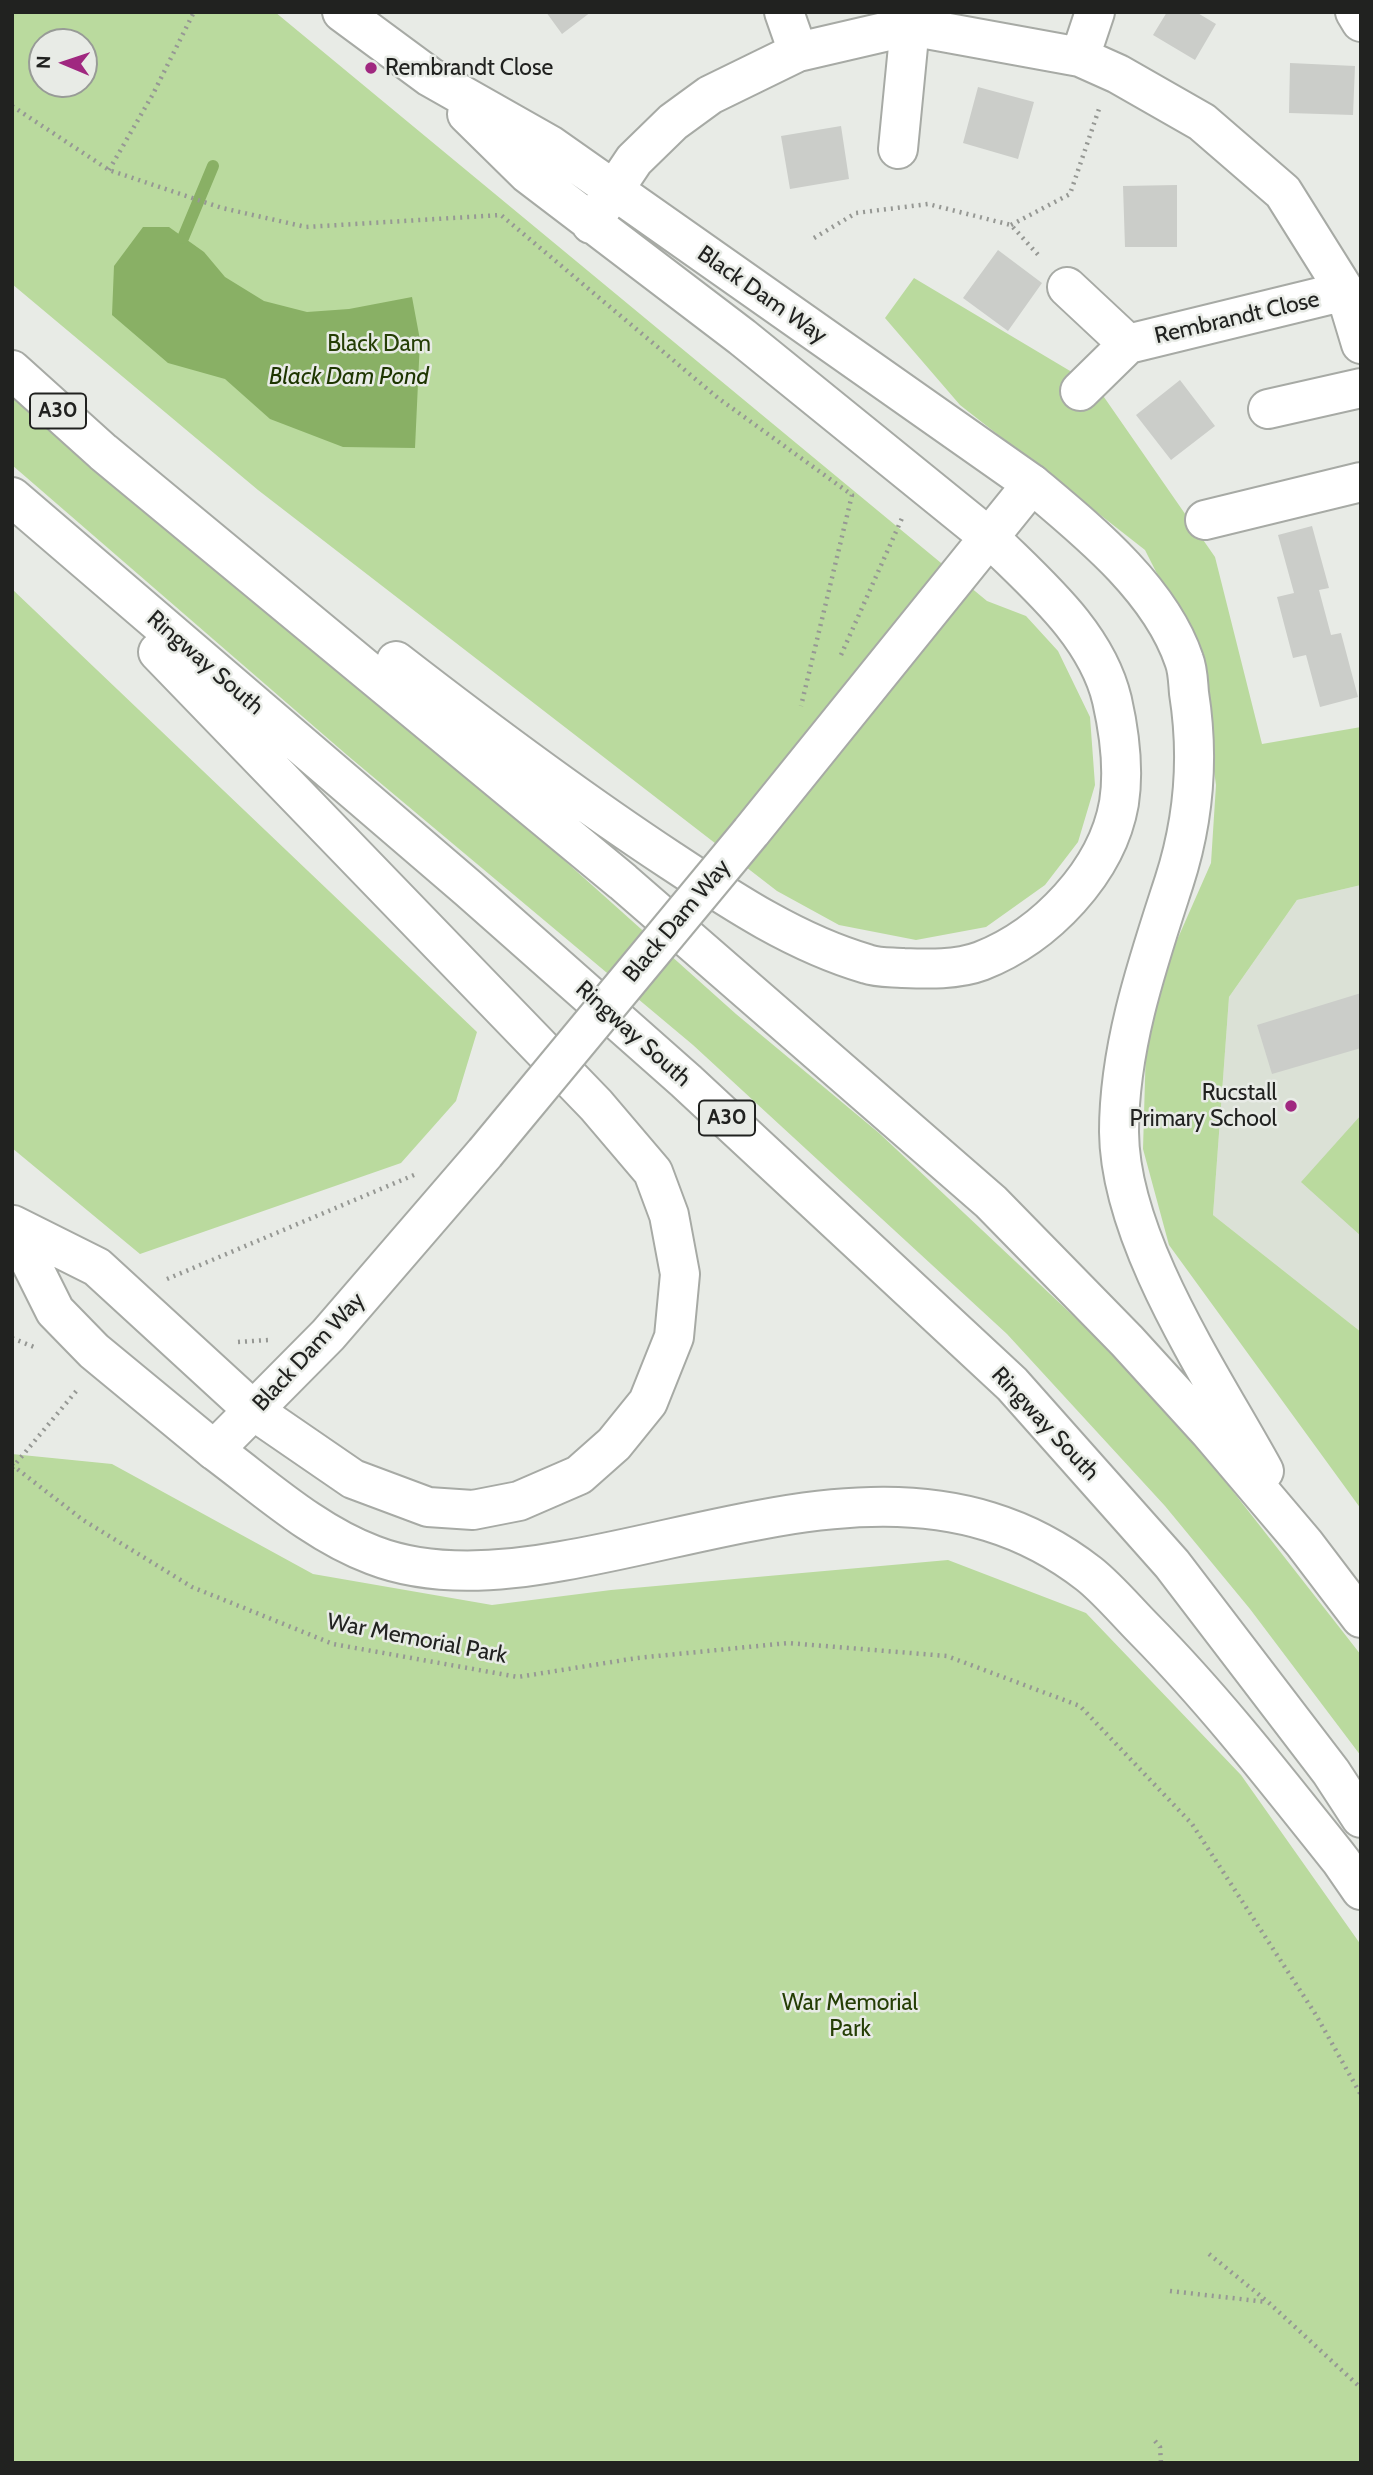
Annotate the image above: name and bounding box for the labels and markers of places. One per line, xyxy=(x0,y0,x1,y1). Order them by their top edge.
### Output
place label: Rembrandt Close xyxy=(385,54,553,82)
marker: Rembrandt Close xyxy=(363,60,379,76)
place label: Rucstall Primary School xyxy=(1130,1079,1277,1133)
marker: Rucstall Primary School xyxy=(1283,1098,1299,1114)

